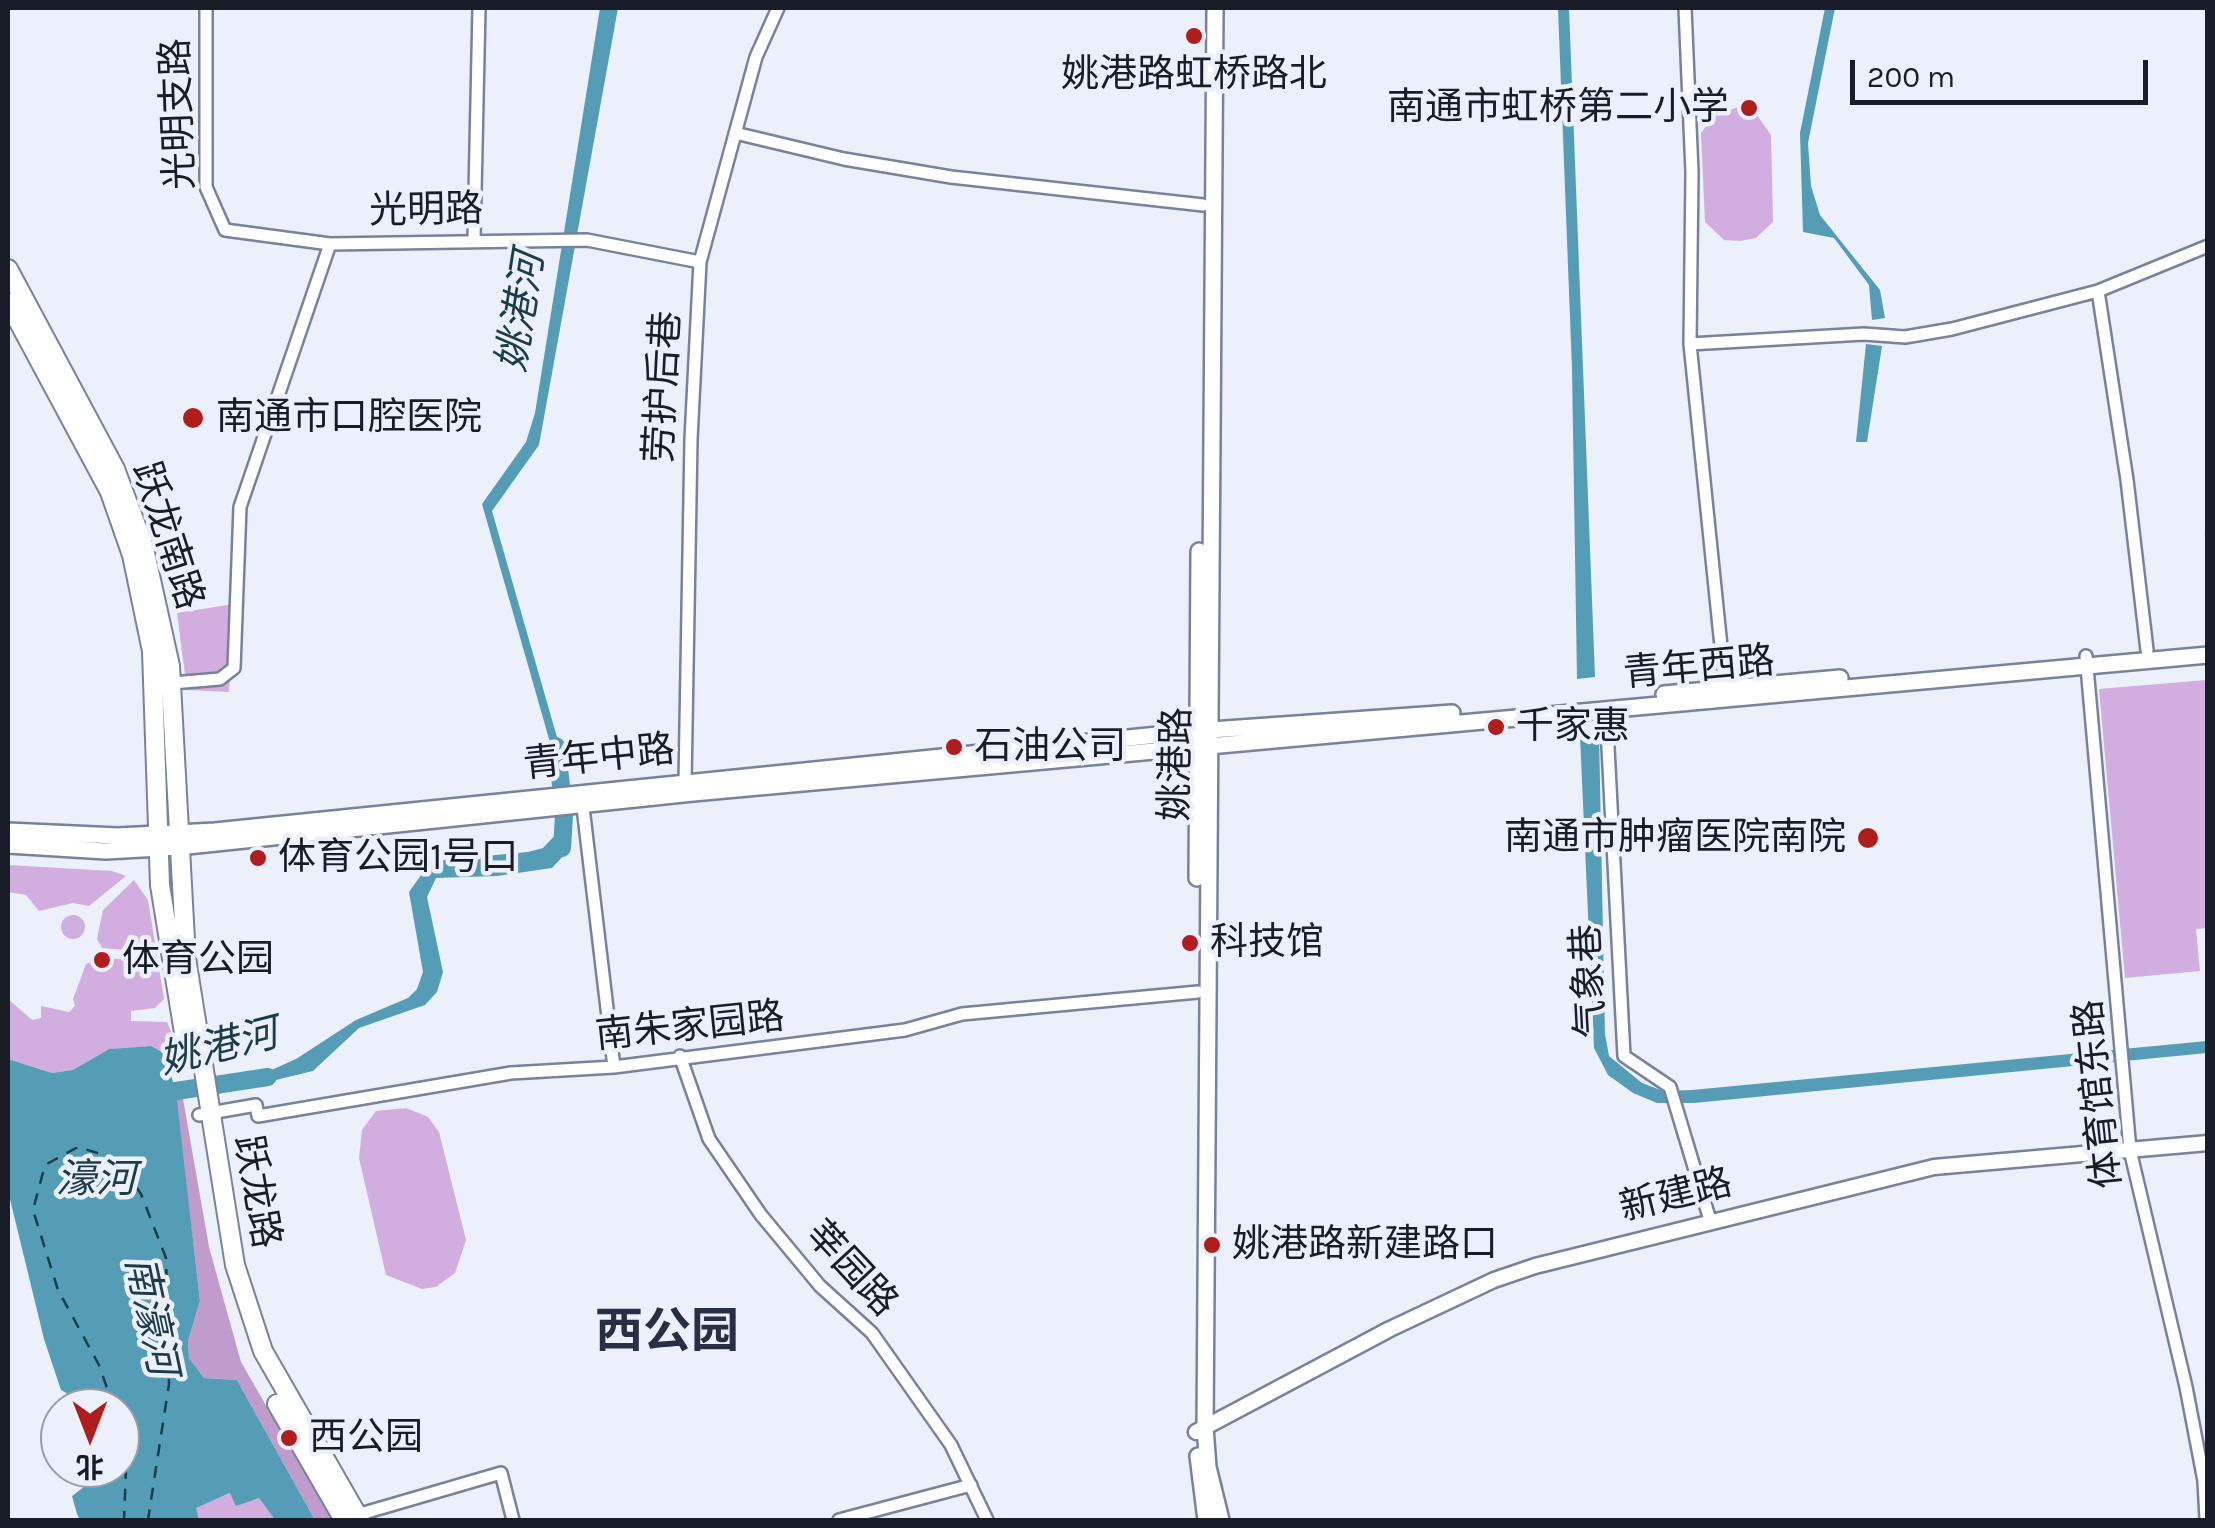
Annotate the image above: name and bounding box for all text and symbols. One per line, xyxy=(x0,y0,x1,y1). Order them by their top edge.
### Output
marker: 姚港路虹桥路北 xyxy=(1183,25,1205,47)
street label: 光明支路 xyxy=(154,37,204,191)
scale bar xyxy=(1855,40,2152,102)
place label: 姚港路虹桥路北 xyxy=(1061,52,1327,98)
text: 200 m xyxy=(1867,59,1955,95)
place label: 南通市虹桥第二小学 xyxy=(1387,85,1729,131)
marker: 南通市虹桥第二小学 xyxy=(1738,97,1760,119)
street label: 光明路 xyxy=(369,187,483,235)
water label: 姚港河 xyxy=(489,249,555,375)
street label: 劳护后巷 xyxy=(637,310,691,464)
place label: 南通市口腔医院 xyxy=(216,395,482,441)
marker: 南通市口腔医院 xyxy=(180,405,206,431)
street label: 跃龙南路 xyxy=(122,457,212,615)
street label: 青年西路 xyxy=(1621,639,1777,697)
place label: 千家惠 xyxy=(1516,704,1630,750)
street label: 姚港路 xyxy=(1153,707,1201,821)
marker: 千家惠 xyxy=(1485,716,1507,738)
place label: 石油公司 xyxy=(974,724,1126,770)
street label: 青年中路 xyxy=(521,727,677,789)
marker: 石油公司 xyxy=(943,736,965,758)
place label: 南通市肿瘤医院南院 xyxy=(1504,815,1846,861)
marker: 南通市肿瘤医院南院 xyxy=(1855,825,1881,851)
place label: 体育公园1号口 xyxy=(278,835,519,881)
marker: 体育公园1号口 xyxy=(247,847,269,869)
place label: 科技馆 xyxy=(1210,920,1324,966)
street label: 气象巷 xyxy=(1564,923,1616,1039)
marker: 科技馆 xyxy=(1179,932,1201,954)
place label: 体育公园 xyxy=(122,937,274,983)
marker: 体育公园 xyxy=(91,949,113,971)
street label: 南朱家园路 xyxy=(593,994,787,1060)
street label: 体育馆东路 xyxy=(2066,997,2132,1191)
water label: 姚港河 xyxy=(155,1010,283,1086)
street label: 跃龙路 xyxy=(224,1132,288,1252)
water label: 濠河 xyxy=(56,1157,136,1205)
street label: 新建路 xyxy=(1615,1160,1737,1232)
street label: 莘园路 xyxy=(795,1212,907,1326)
place label: 姚港路新建路口 xyxy=(1232,1222,1498,1268)
marker: 姚港路新建路口 xyxy=(1201,1234,1223,1256)
water label: 南濠河 xyxy=(114,1252,186,1380)
district label: 西公园 xyxy=(595,1304,739,1362)
north arrow xyxy=(40,1388,140,1488)
place label: 西公园 xyxy=(309,1415,423,1461)
marker: 西公园 xyxy=(278,1427,300,1449)
text: 北 xyxy=(76,1450,104,1483)

